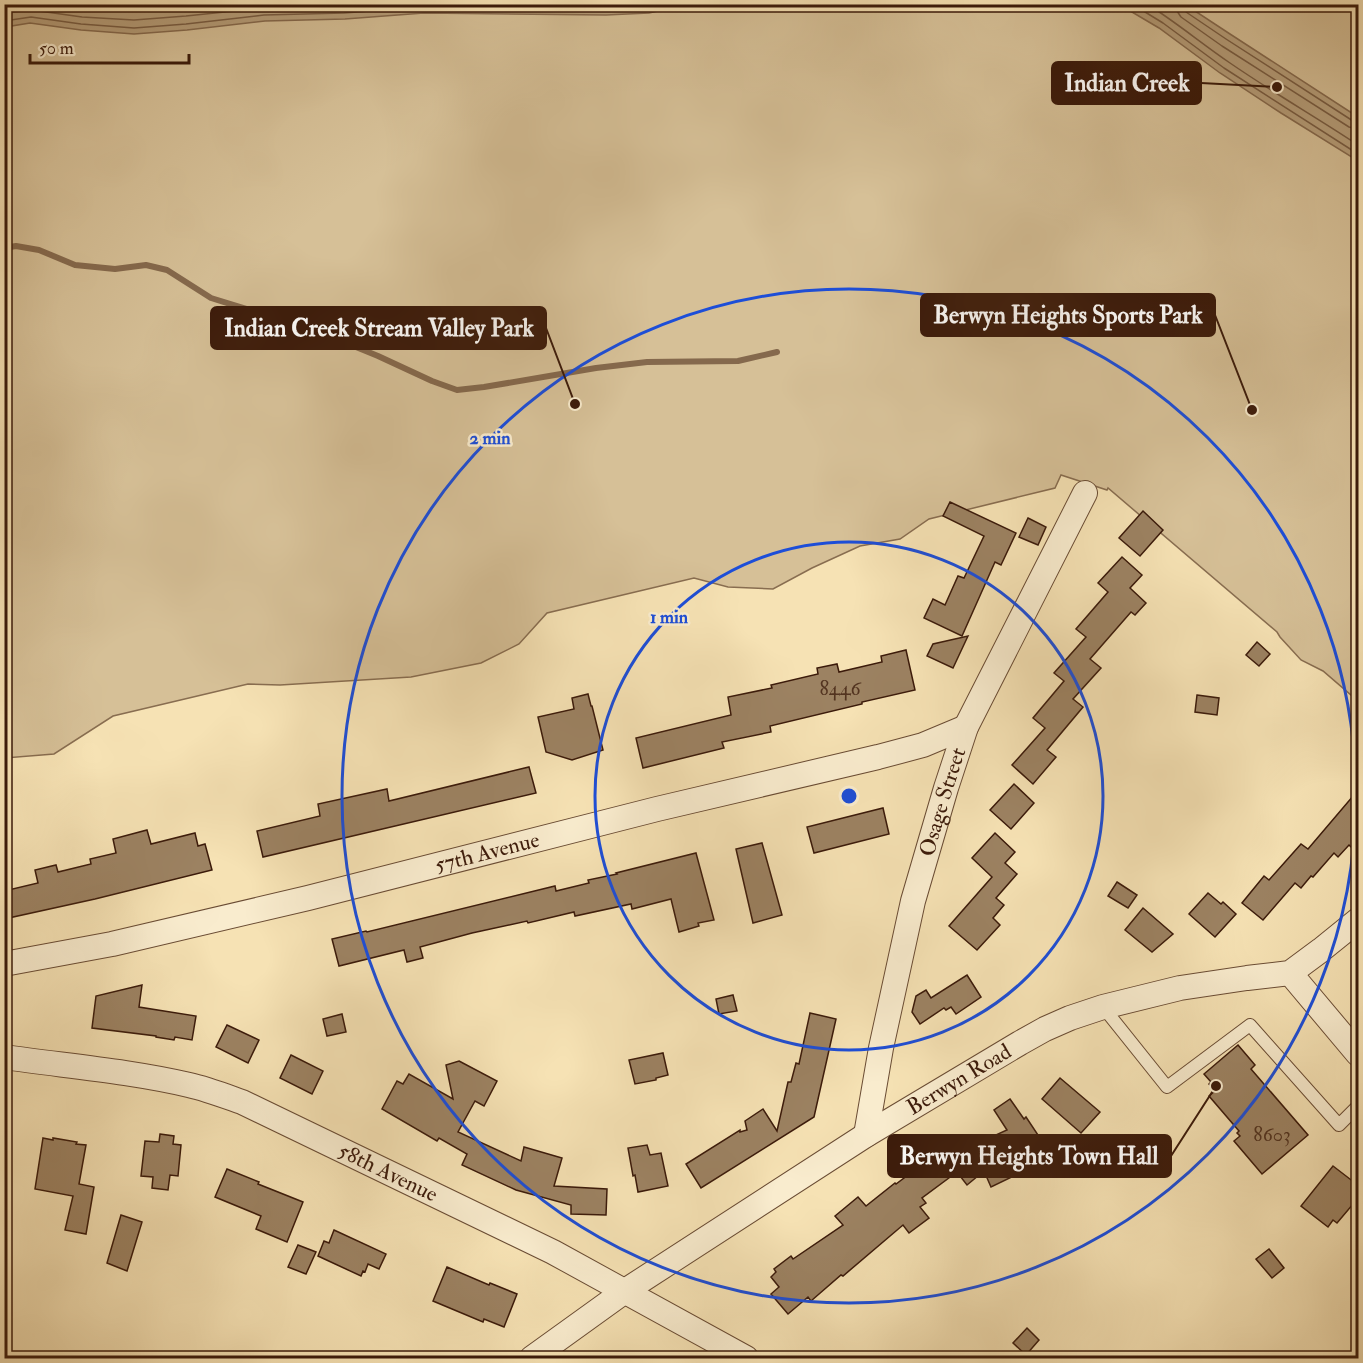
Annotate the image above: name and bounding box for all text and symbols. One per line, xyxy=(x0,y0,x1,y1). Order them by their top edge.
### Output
scale bar xyxy=(30,27,189,65)
text: 50 m xyxy=(39,37,74,60)
callout: Indian Creek xyxy=(1052,62,1201,104)
text: Indian Creek xyxy=(1064,68,1190,99)
callout: Berwyn Heights Sports Park xyxy=(921,294,1215,336)
text: Berwyn Heights Sports Park xyxy=(933,300,1203,331)
callout: Indian Creek Stream Valley Park xyxy=(211,307,546,349)
text: Indian Creek Stream Valley Park xyxy=(224,313,535,344)
text: 2 min xyxy=(470,427,511,450)
text: 1 min xyxy=(650,606,689,629)
house number: 8446 xyxy=(819,676,861,701)
street label: Osage Street xyxy=(913,744,972,860)
centre of rings xyxy=(839,786,859,806)
street label: 57th Avenue xyxy=(432,826,542,879)
street label: Berwyn Road xyxy=(902,1037,1017,1121)
house number: 8603 xyxy=(1253,1122,1291,1147)
callout: Berwyn Heights Town Hall xyxy=(888,1135,1171,1177)
street label: 58th Avenue xyxy=(334,1137,442,1208)
text: Berwyn Heights Town Hall xyxy=(900,1141,1159,1172)

